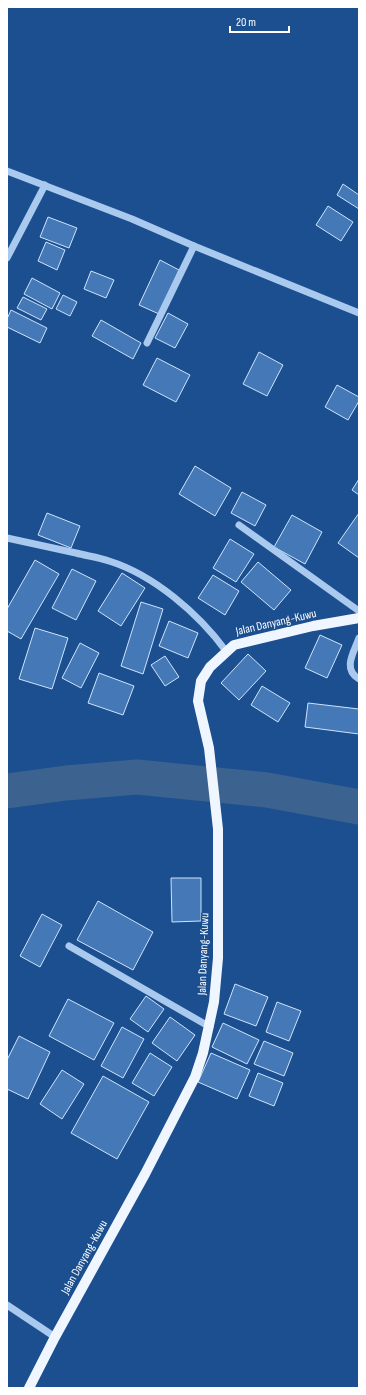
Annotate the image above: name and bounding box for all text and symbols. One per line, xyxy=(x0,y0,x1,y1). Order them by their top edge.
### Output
scale bar xyxy=(230,8,289,34)
text: 20 m xyxy=(236,15,256,30)
street label: Jalan Danyang-Kuwu xyxy=(233,606,318,639)
street label: Jalan Danyang-Kuwu xyxy=(195,913,212,996)
street label: Jalan Danyang-Kuwu xyxy=(57,1218,111,1298)

